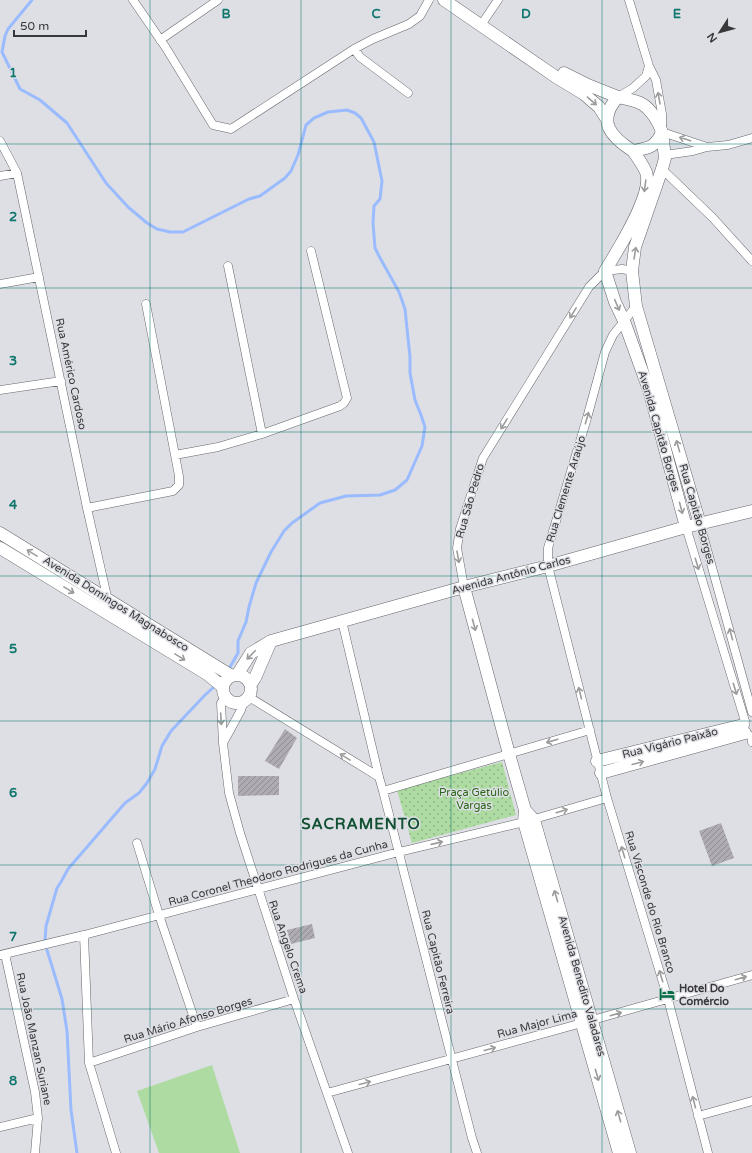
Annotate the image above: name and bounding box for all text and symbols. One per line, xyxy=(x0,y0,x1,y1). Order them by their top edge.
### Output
text: B xyxy=(221,6,231,22)
text: C xyxy=(371,6,381,22)
text: D xyxy=(521,6,531,22)
text: E xyxy=(673,6,681,22)
scale bar xyxy=(14,12,86,38)
north arrow xyxy=(700,12,740,52)
text: 50 m xyxy=(20,19,49,33)
text: N xyxy=(704,30,720,45)
text: 1 xyxy=(9,65,17,81)
one-way arrow xyxy=(655,92,663,105)
one-way arrow xyxy=(587,96,597,105)
one-way arrow xyxy=(679,135,692,142)
one-way arrow xyxy=(641,179,649,192)
text: 2 xyxy=(9,209,17,225)
one-way arrow xyxy=(631,246,639,259)
one-way arrow xyxy=(614,298,621,310)
one-way arrow xyxy=(568,307,576,319)
street label: Rua Américo Cardoso xyxy=(53,317,89,431)
text: 3 xyxy=(9,353,17,369)
street label: Avenida Capitão Borges xyxy=(635,369,683,493)
one-way arrow xyxy=(584,412,591,425)
one-way arrow xyxy=(500,418,508,429)
street label: Rua Clemente Araújo xyxy=(544,434,589,544)
one-way arrow xyxy=(673,440,681,453)
street label: Rua São Pedro xyxy=(453,462,487,540)
street label: Rua Capitão Borges xyxy=(676,462,718,566)
text: 4 xyxy=(9,497,18,513)
one-way arrow xyxy=(678,502,685,515)
one-way arrow xyxy=(26,548,38,556)
one-way arrow xyxy=(455,551,463,564)
street label: Avenida Antônio Carlos xyxy=(450,553,572,597)
street label: Avenida Domingos Magnabosco xyxy=(41,554,191,655)
one-way arrow xyxy=(694,558,701,571)
one-way arrow xyxy=(63,586,75,594)
one-way arrow xyxy=(471,618,478,631)
one-way arrow xyxy=(727,628,734,641)
text: 5 xyxy=(9,641,17,657)
one-way arrow xyxy=(247,650,256,660)
one-way arrow xyxy=(174,654,186,662)
one-way arrow xyxy=(732,682,739,695)
one-way arrow xyxy=(576,686,584,699)
one-way arrow xyxy=(218,712,225,725)
street label: Rua Vigário Paixão xyxy=(621,725,720,761)
one-way arrow xyxy=(546,738,559,745)
one-way arrow xyxy=(339,752,351,760)
one-way arrow xyxy=(631,759,644,766)
text: 6 xyxy=(9,785,17,801)
park label: Praça Getúlio Vargas xyxy=(439,786,509,812)
one-way arrow xyxy=(555,807,568,814)
district label: SACRAMENTO xyxy=(301,815,421,833)
street label: Rua Visconde do Rio Branco xyxy=(622,829,678,975)
street label: Rua Coronel Theodoro Rodrigues da Cunha xyxy=(167,837,389,909)
one-way arrow xyxy=(430,839,443,847)
one-way arrow xyxy=(619,845,626,858)
one-way arrow xyxy=(552,890,559,903)
street label: Rua Angelo Crema xyxy=(266,899,310,995)
street label: Rua Capitão Ferreira xyxy=(419,908,457,1016)
street label: Avenida Benedito Valadares xyxy=(556,914,608,1058)
text: 7 xyxy=(9,929,17,945)
one-way arrow xyxy=(657,970,664,983)
street label: Rua João Manzan Suriane xyxy=(14,971,54,1107)
one-way arrow xyxy=(734,974,747,981)
place label: Hotel Do Comércio xyxy=(679,982,729,1008)
hotel icon: Hotel Do Comércio xyxy=(658,985,676,1003)
street label: Rua Mário Afonso Borges xyxy=(122,994,254,1046)
street label: Rua Major Lima xyxy=(496,1007,578,1041)
one-way arrow xyxy=(609,1010,622,1017)
one-way arrow xyxy=(484,1045,497,1052)
one-way arrow xyxy=(594,1068,601,1081)
text: 8 xyxy=(9,1073,17,1089)
one-way arrow xyxy=(358,1079,371,1086)
one-way arrow xyxy=(690,1096,697,1109)
one-way arrow xyxy=(615,1109,622,1122)

